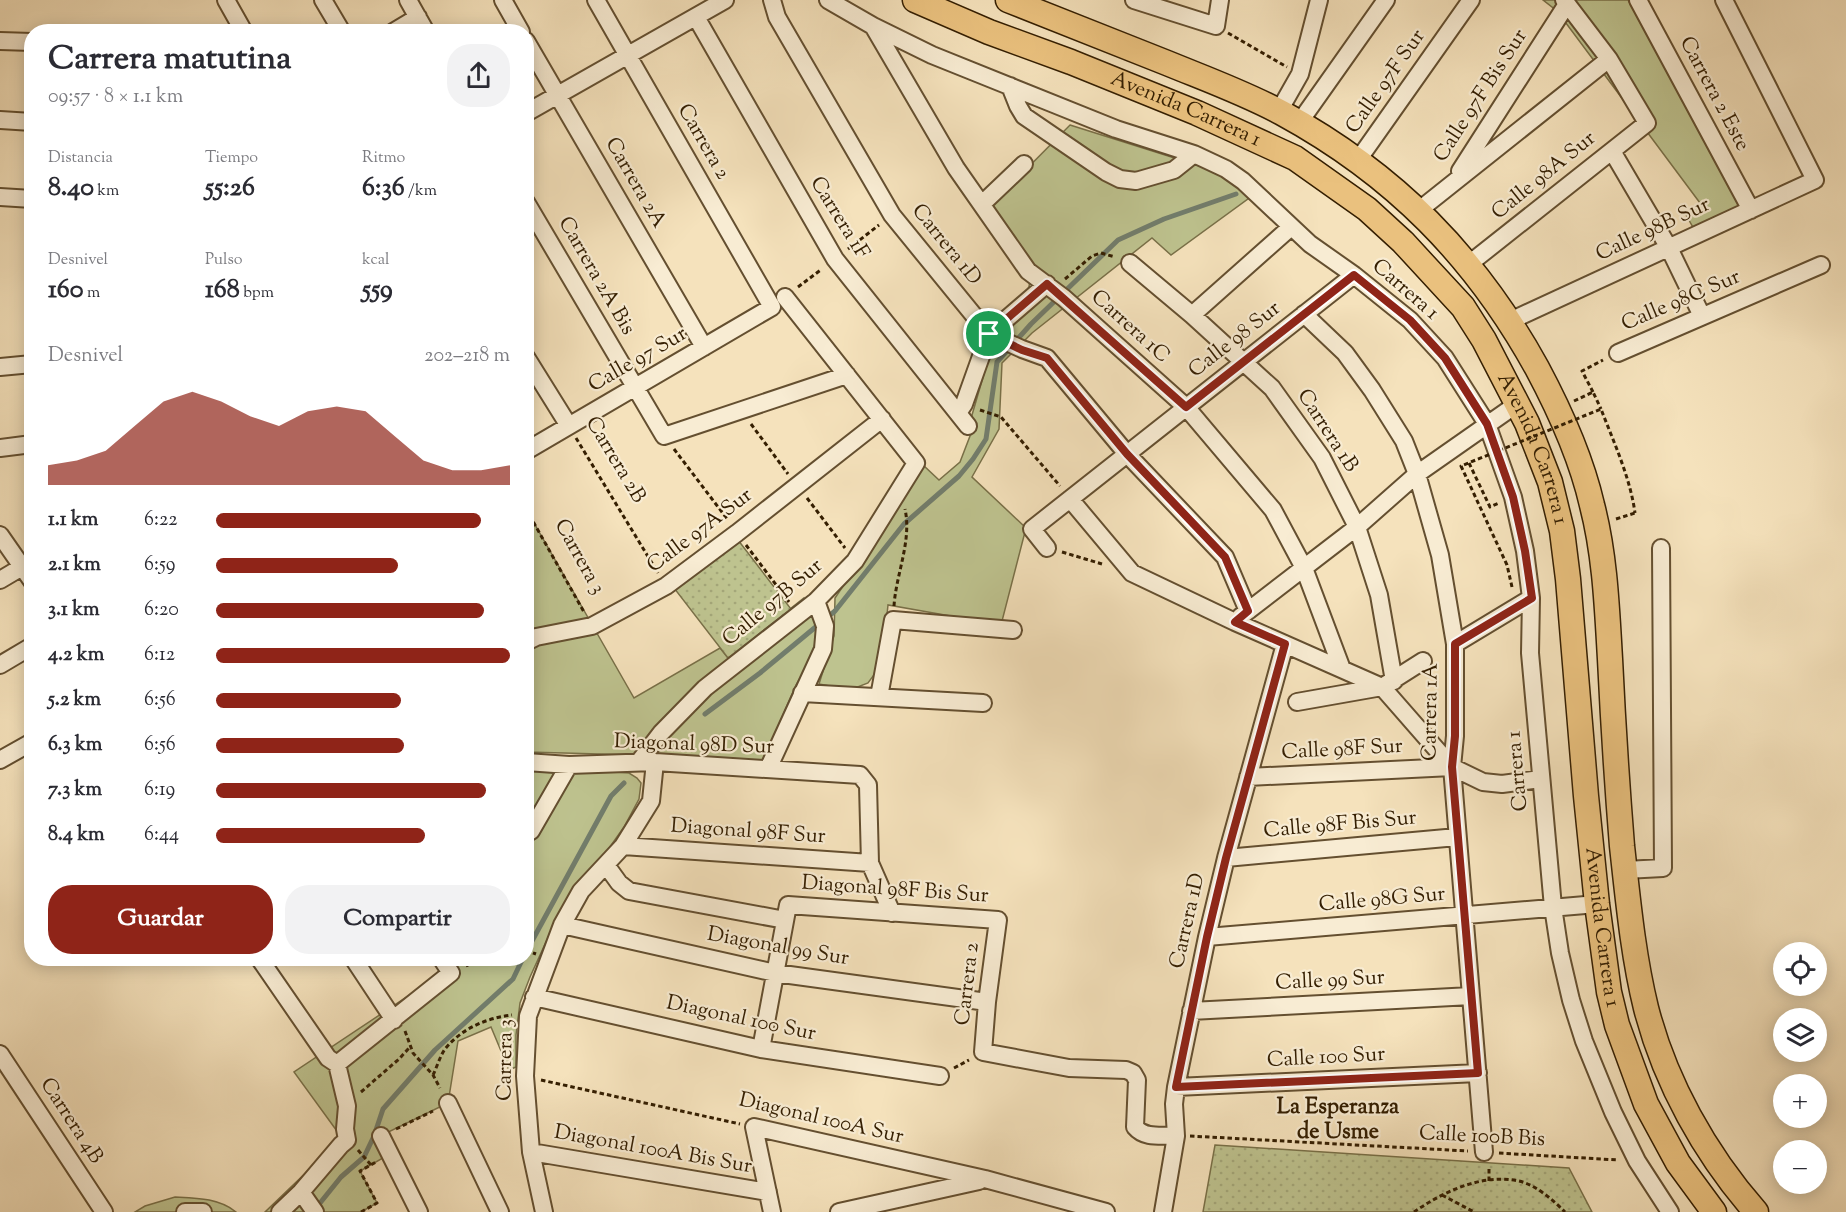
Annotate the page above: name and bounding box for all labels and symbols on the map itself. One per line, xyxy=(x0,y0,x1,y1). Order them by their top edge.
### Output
street label: Calle 97F Bis Sur xyxy=(1427,23,1535,168)
street label: Calle 97F Sur xyxy=(1339,24,1433,140)
street label: Carrera 2 Este xyxy=(1671,31,1757,157)
street label: Avenida Carrera 1 xyxy=(1106,64,1266,155)
street label: Carrera 2 xyxy=(669,98,737,186)
street label: Calle 98A Sur xyxy=(1485,124,1603,227)
street label: Carrera 2A xyxy=(597,132,673,234)
street label: Carrera 1F xyxy=(802,171,876,265)
street label: Calle 98B Sur xyxy=(1591,190,1715,270)
street label: Carrera 1D xyxy=(904,198,988,292)
street label: Carrera 2A Bis xyxy=(550,211,642,341)
street label: Carrera 1 xyxy=(1365,252,1445,328)
street label: Calle 98C Sur xyxy=(1617,262,1745,340)
street label: Carrera 1C xyxy=(1084,283,1176,371)
street label: Calle 98 Sur xyxy=(1183,294,1288,386)
pin xyxy=(963,308,1014,359)
street label: Calle 97 Sur xyxy=(583,320,693,400)
street label: Avenida Carrera 1 xyxy=(1489,368,1575,528)
street label: Carrera 1B xyxy=(1289,383,1365,479)
street label: Carrera 2B xyxy=(577,411,653,509)
street label: Calle 97A Sur xyxy=(641,481,759,581)
street label: Carrera 3 xyxy=(546,514,612,600)
street label: Calle 97B Sur xyxy=(716,552,830,654)
street label: Carrera 1A xyxy=(1415,663,1447,761)
street label: Diagonal 98D Sur xyxy=(613,727,775,763)
street label: Carrera 1 xyxy=(1500,729,1536,813)
street label: Calle 98F Sur xyxy=(1281,732,1404,768)
street label: Calle 98F Bis Sur xyxy=(1262,803,1418,847)
street label: Diagonal 98F Sur xyxy=(669,812,827,852)
street label: Avenida Carrera 1 xyxy=(1576,846,1627,1011)
street label: Diagonal 98F Bis Sur xyxy=(801,869,990,912)
street label: Carrera 1D xyxy=(1162,870,1214,972)
street label: Calle 98G Sur xyxy=(1317,880,1447,920)
street label: Diagonal 99 Sur xyxy=(705,920,851,974)
street label: Carrera 2 xyxy=(948,941,988,1027)
street label: Calle 99 Sur xyxy=(1275,963,1386,999)
street label: Diagonal 100 Sur xyxy=(663,989,819,1050)
street label: Carrera 3 xyxy=(490,1019,522,1101)
street label: Calle 100 Sur xyxy=(1266,1040,1386,1076)
street label: Carrera 4B xyxy=(32,1072,110,1170)
street label: Diagonal 100A Sur xyxy=(736,1085,906,1153)
district label: La Esperanza de Usme xyxy=(1277,1092,1400,1149)
street label: Diagonal 100A Bis Sur xyxy=(552,1118,754,1182)
street label: Calle 100B Bis xyxy=(1418,1119,1546,1155)

